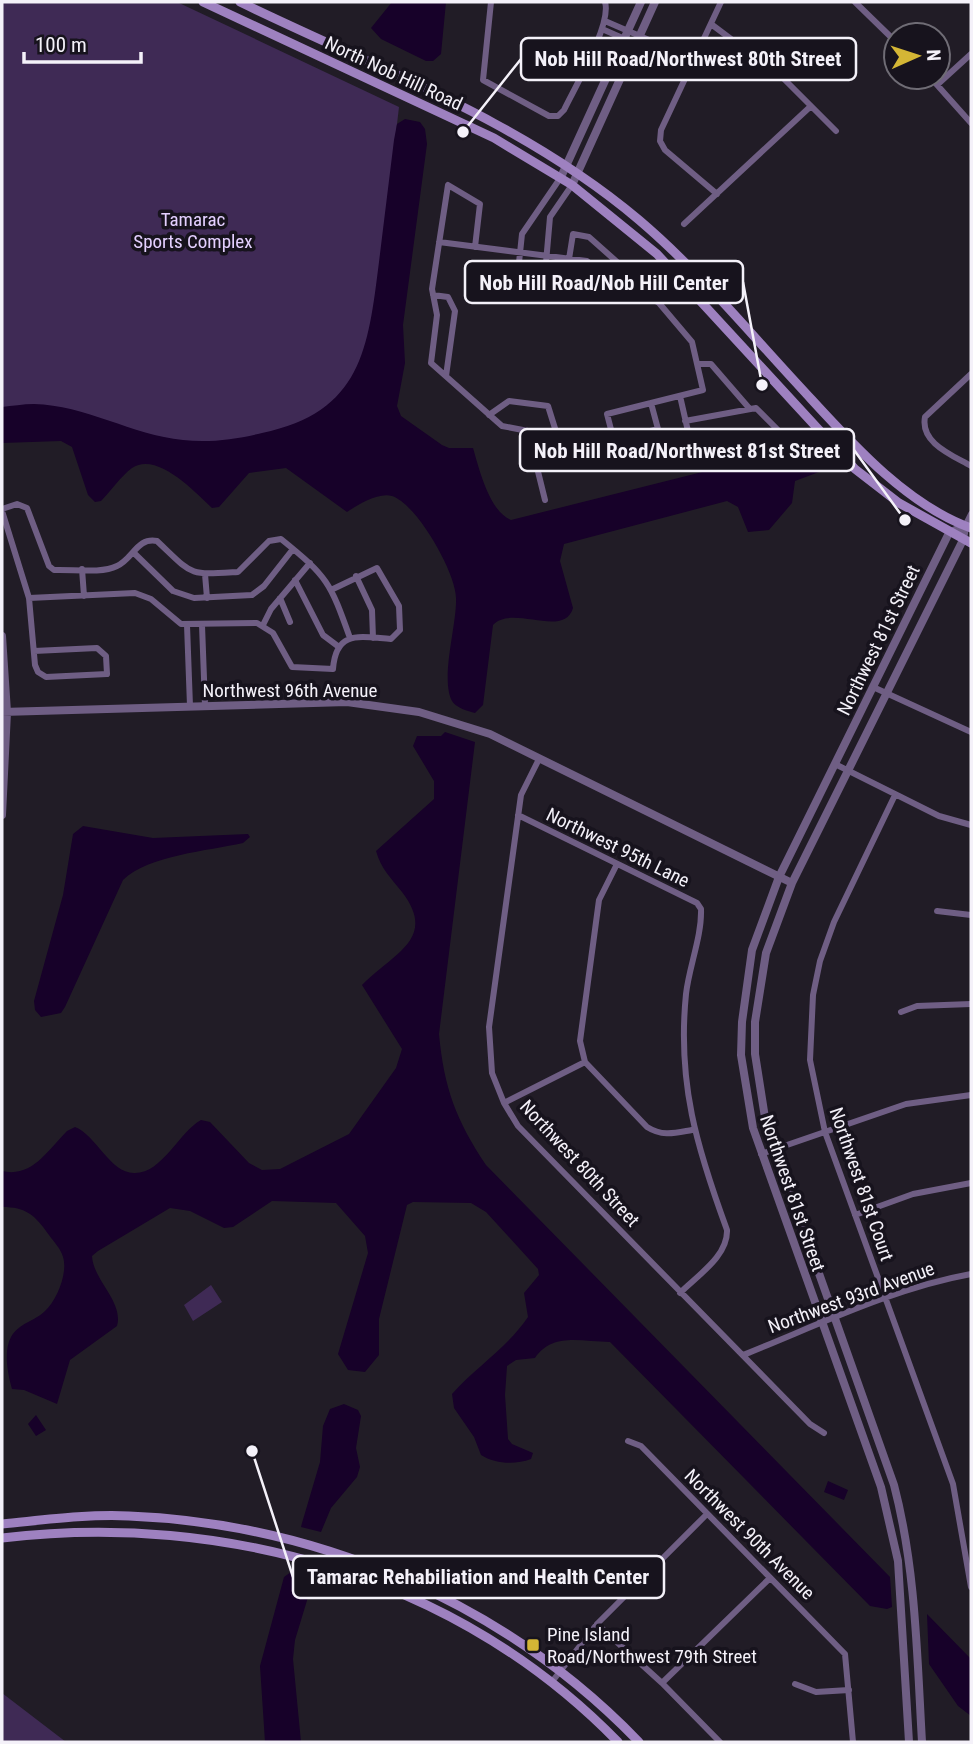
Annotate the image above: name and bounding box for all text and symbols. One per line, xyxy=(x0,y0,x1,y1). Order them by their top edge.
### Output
scale bar xyxy=(24,21,142,65)
north arrow xyxy=(882,21,952,91)
street label: North Nob Hill Road xyxy=(321,32,466,115)
text: 100 m xyxy=(35,33,87,57)
callout: Nob Hill Road/Northwest 80th Street xyxy=(521,38,856,80)
text: Nob Hill Road/Northwest 80th Street xyxy=(534,47,842,71)
text: N xyxy=(922,49,945,62)
park label: Tamarac Sports Complex xyxy=(133,208,253,253)
callout: Nob Hill Road/Nob Hill Center xyxy=(465,261,743,303)
text: Nob Hill Road/Nob Hill Center xyxy=(479,271,729,295)
callout: Nob Hill Road/Northwest 81st Street xyxy=(520,429,854,471)
text: Nob Hill Road/Northwest 81st Street xyxy=(534,439,840,463)
street label: Northwest 81st Street xyxy=(832,561,925,719)
street label: Northwest 96th Avenue xyxy=(203,679,378,702)
street label: Northwest 95th Lane xyxy=(542,803,693,892)
street label: Northwest 80th Street xyxy=(515,1095,644,1231)
street label: Northwest 81st Court xyxy=(824,1104,899,1264)
street label: Northwest 81st Street xyxy=(755,1112,830,1275)
street label: Northwest 93rd Avenue xyxy=(765,1257,937,1338)
street label: Northwest 90th Avenue xyxy=(680,1464,820,1604)
callout: Tamarac Rehabiliation and Health Center xyxy=(293,1556,664,1598)
text: Tamarac Rehabiliation and Health Center xyxy=(307,1565,649,1589)
place label: Pine Island Road/Northwest 79th Street xyxy=(547,1623,757,1668)
marker: Pine Island Road/Northwest 79th Street xyxy=(525,1637,541,1653)

